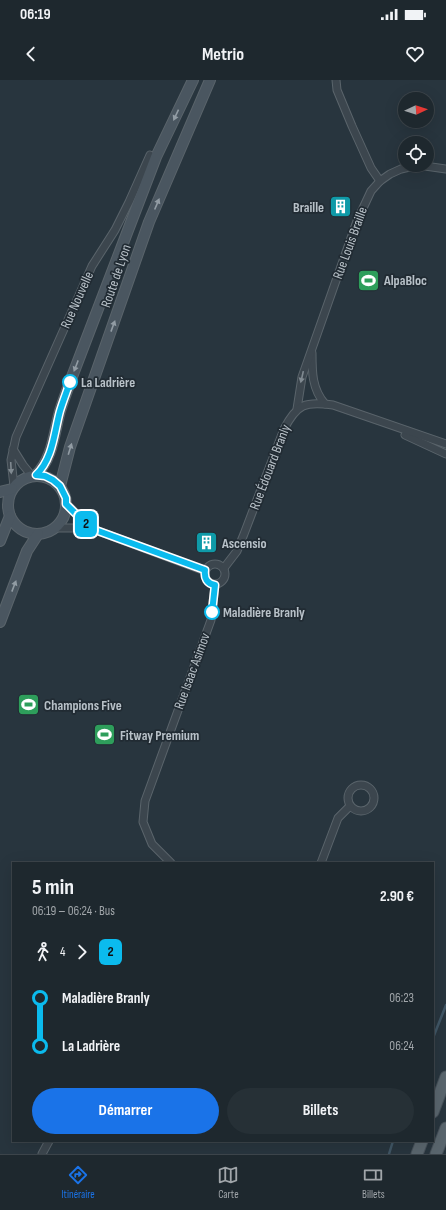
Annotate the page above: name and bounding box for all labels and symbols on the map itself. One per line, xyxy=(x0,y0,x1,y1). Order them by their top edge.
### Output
north arrow xyxy=(398,92,434,128)
one-way arrow xyxy=(173,110,179,121)
building icon: Braille xyxy=(327,194,353,220)
one-way arrow xyxy=(154,198,160,209)
place label: Braille xyxy=(293,199,324,216)
street label: Rue Louis Braille xyxy=(329,205,371,281)
street label: Route de Lyon xyxy=(97,242,135,310)
sports icon: AlpaBloc xyxy=(356,267,382,293)
street label: Rue Nouvelle xyxy=(57,269,97,331)
place label: AlpaBloc xyxy=(383,272,427,289)
one-way arrow xyxy=(111,320,117,332)
one-way arrow xyxy=(73,360,79,372)
one-way arrow xyxy=(299,371,305,384)
marker: La Ladrière xyxy=(62,374,78,390)
place label: La Ladrière xyxy=(81,374,135,391)
street label: Rue Édouard Branly xyxy=(246,421,294,512)
one-way arrow xyxy=(67,442,73,454)
one-way arrow xyxy=(8,462,14,475)
line badge: 2 xyxy=(73,511,99,537)
building icon: Ascensio xyxy=(194,530,220,556)
place label: Ascensio xyxy=(221,535,267,552)
one-way arrow xyxy=(12,579,18,591)
marker: Maladière Branly xyxy=(204,604,220,620)
place label: Maladière Branly xyxy=(223,604,305,621)
street label: Rue Isaac Asimov xyxy=(170,630,214,712)
sports icon: Champions Five xyxy=(15,692,41,718)
place label: Champions Five xyxy=(44,697,122,714)
sports icon: Fitway Premium xyxy=(91,722,117,748)
place label: Fitway Premium xyxy=(120,727,199,744)

